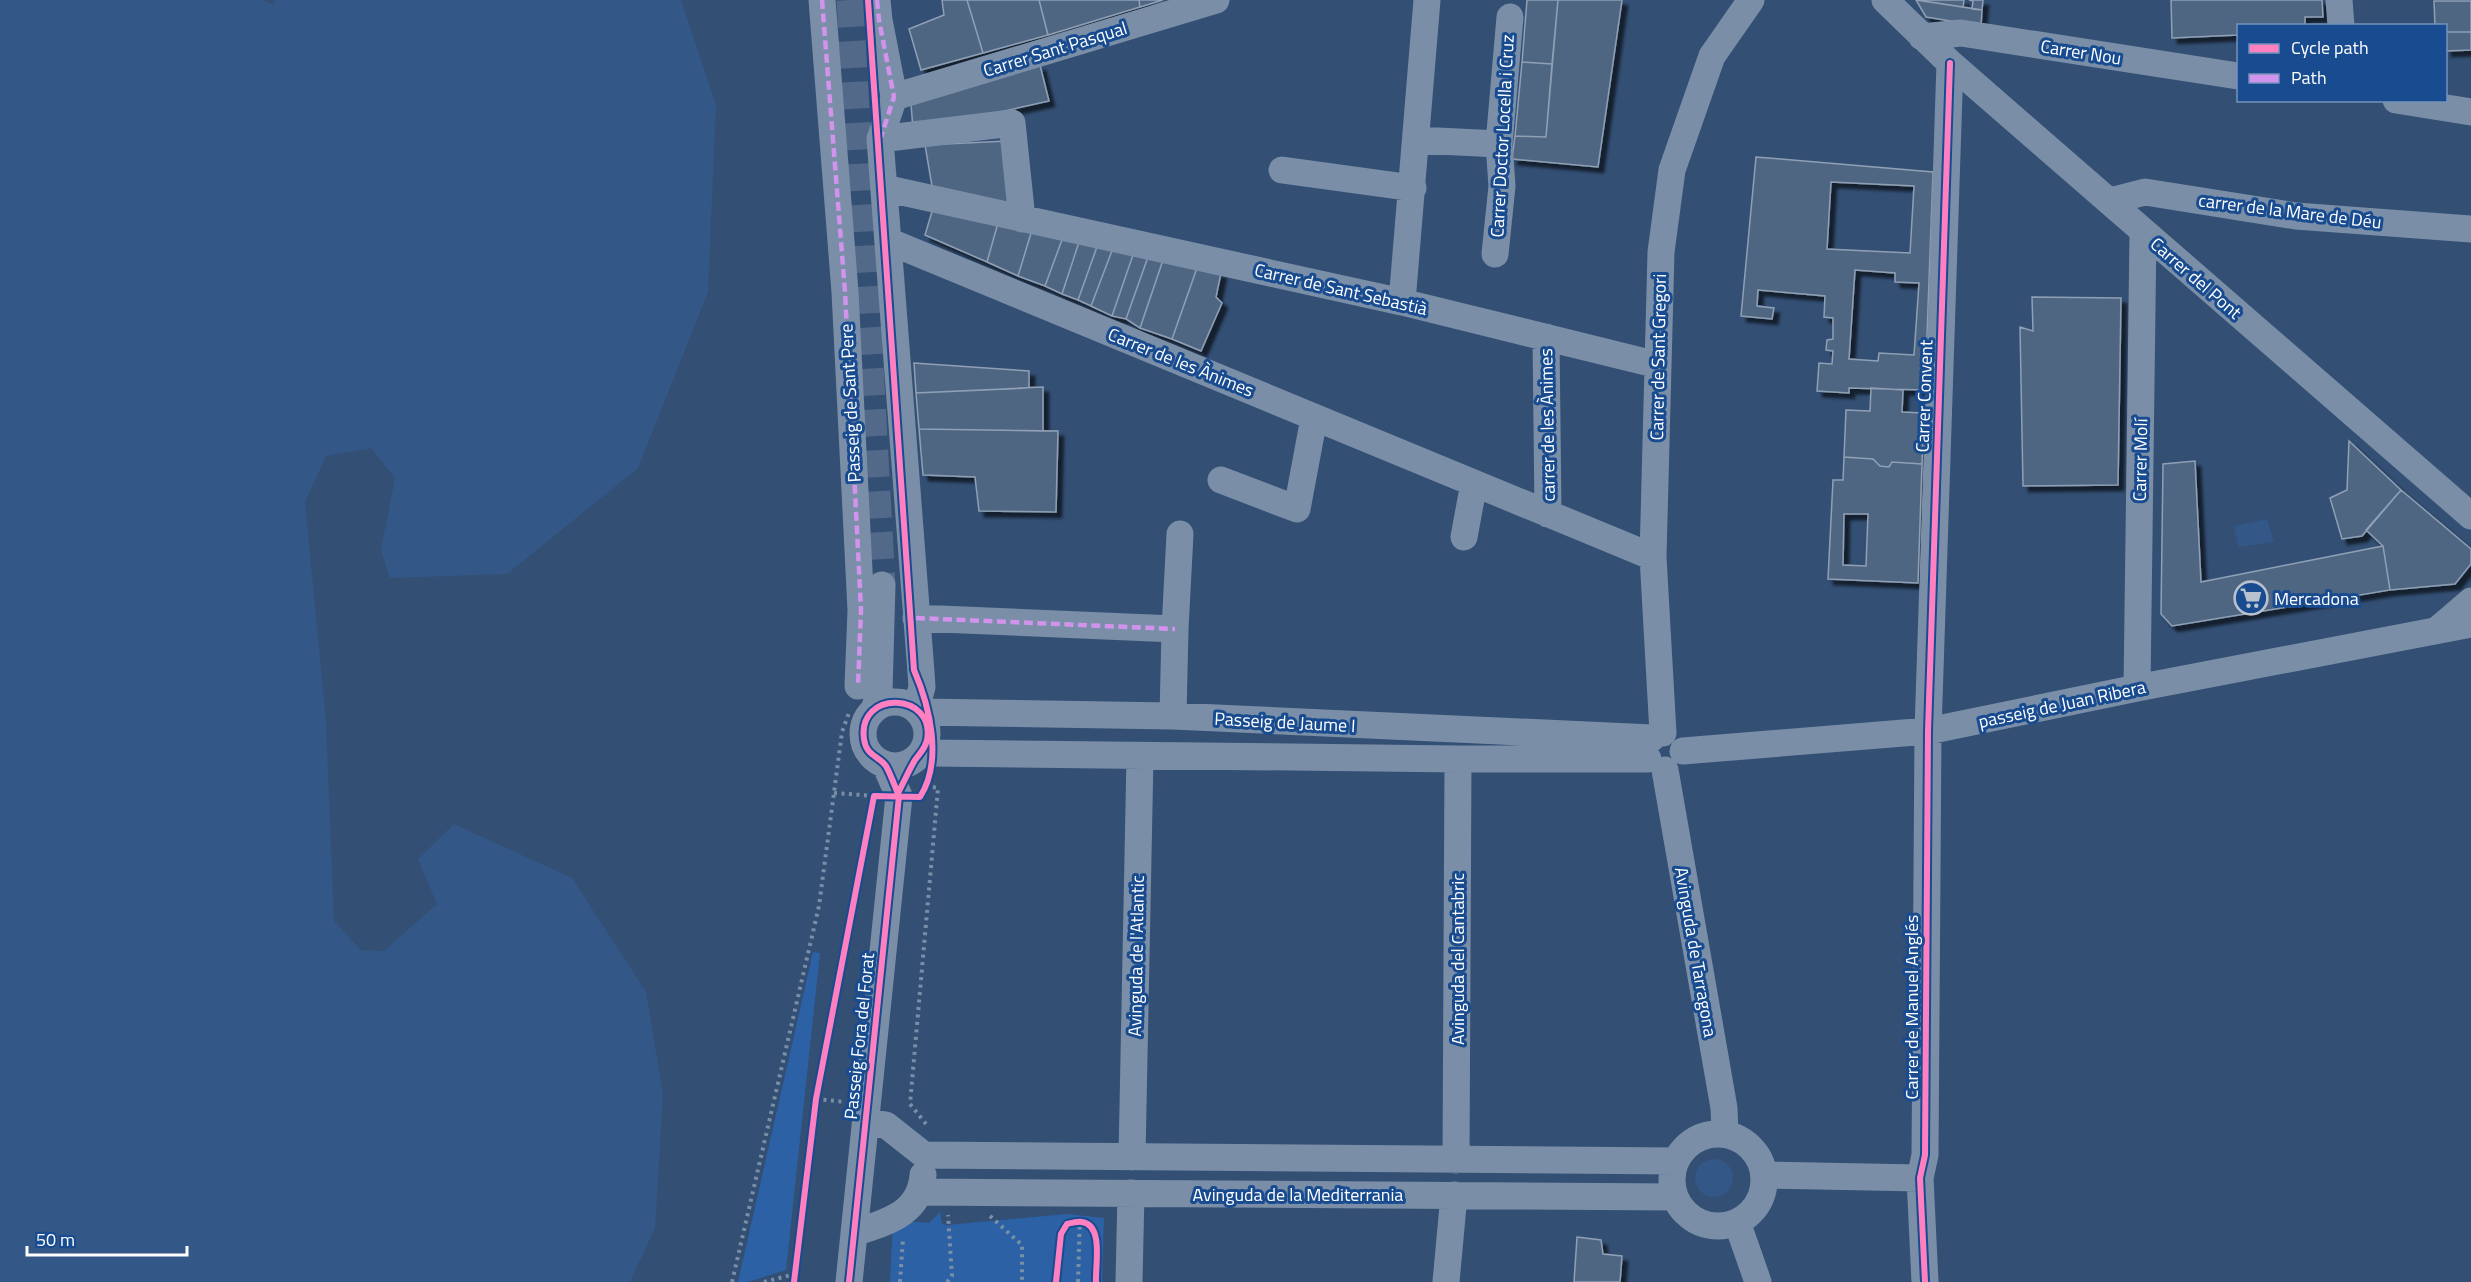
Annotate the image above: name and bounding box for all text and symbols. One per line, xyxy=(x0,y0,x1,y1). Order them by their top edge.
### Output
street label: Carrer Sant Pasqual xyxy=(980,14,1130,84)
legend xyxy=(2237,24,2447,102)
street label: Carrer Nou xyxy=(2039,32,2123,72)
street label: Carrer Doctor Locella i Cruz xyxy=(1483,34,1521,238)
text: Cycle path xyxy=(2291,34,2369,61)
text: Path xyxy=(2291,64,2327,91)
street label: carrer de la Mare de Déu xyxy=(2197,186,2383,236)
street label: Carrer del Pont xyxy=(2144,231,2248,326)
street label: Carrer de Sant Sebastià xyxy=(1252,256,1430,322)
street label: Carrer de Sant Gregori xyxy=(1643,273,1673,441)
street label: Carrer de les Ànimes xyxy=(1104,320,1258,404)
street label: Passeig de Sant Pere xyxy=(832,323,868,483)
street label: Carrer Convent xyxy=(1909,339,1939,453)
street label: carrer de les Ànimes xyxy=(1532,348,1562,502)
street label: Carrer Molí xyxy=(2126,416,2154,502)
supermarket icon: Mercadona xyxy=(2233,580,2269,616)
place label: Mercadona xyxy=(2274,585,2359,612)
street label: passeig de Juan Ribera xyxy=(1976,673,2148,735)
street label: Passeig de Jaume I xyxy=(1214,705,1356,739)
street label: Avinguda de Tarragona xyxy=(1668,865,1724,1039)
street label: Avinguda del Cantabric xyxy=(1444,873,1471,1045)
street label: Avinguda de l'Atlantic xyxy=(1121,875,1151,1037)
street label: Carrer de Manuel Anglés xyxy=(1898,915,1925,1099)
street label: Passeig Fora del Forat xyxy=(837,951,881,1121)
street label: Avinguda de la Mediterrania xyxy=(1193,1181,1403,1208)
scale bar xyxy=(27,1219,188,1257)
text: 50 m xyxy=(36,1226,75,1253)

